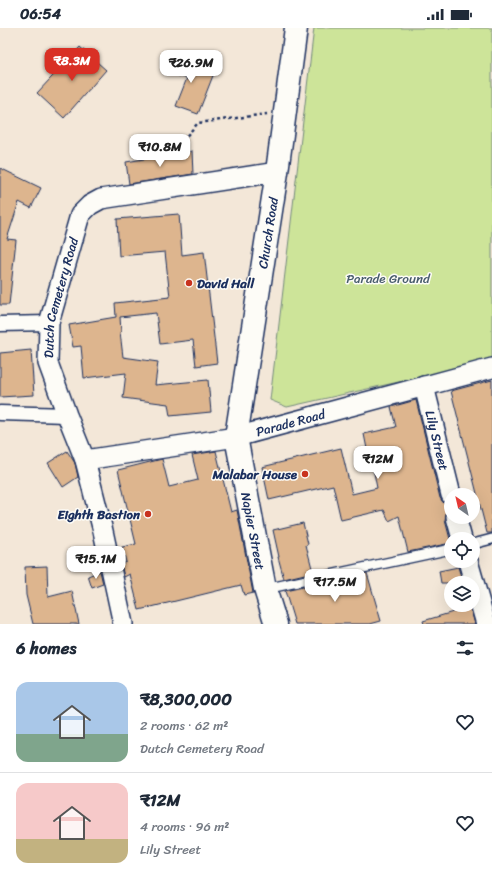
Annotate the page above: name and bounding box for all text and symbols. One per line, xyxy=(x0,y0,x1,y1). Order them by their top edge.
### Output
text: 06:54 xyxy=(20,1,61,27)
pin: ₹8.3M xyxy=(44,48,100,82)
text: ₹8.3M xyxy=(54,49,90,72)
pin: ₹26.9M xyxy=(158,50,224,84)
text: ₹26.9M xyxy=(169,51,213,74)
pin: ₹10.8M xyxy=(127,134,193,168)
text: ₹10.8M xyxy=(138,135,182,158)
street label: Church Road xyxy=(251,194,285,270)
street label: Dutch Cemetery Road xyxy=(37,233,85,358)
park label: Parade Ground xyxy=(346,267,431,290)
place label: David Hall xyxy=(197,272,256,295)
marker: David Hall xyxy=(184,278,194,288)
street label: Parade Road xyxy=(253,402,329,443)
street label: Lily Street xyxy=(419,408,456,473)
pin: ₹12M xyxy=(354,446,402,480)
text: ₹12M xyxy=(363,447,393,470)
place label: Malabar House xyxy=(211,463,298,486)
marker: Malabar House xyxy=(300,469,310,479)
north arrow xyxy=(444,488,480,524)
map controls xyxy=(444,488,480,612)
street label: Napier Street xyxy=(234,490,272,572)
place label: Eighth Bastion xyxy=(57,503,141,526)
marker: Eighth Bastion xyxy=(143,509,153,519)
button: locate xyxy=(444,532,480,568)
pin: ₹15.1M xyxy=(63,546,129,580)
text: ₹15.1M xyxy=(76,547,116,570)
pin: ₹17.5M xyxy=(302,569,368,603)
text: ₹17.5M xyxy=(314,570,356,593)
button: layers xyxy=(444,576,480,612)
text: 6 homes xyxy=(16,633,76,663)
icon: filters xyxy=(454,637,476,659)
text: ₹8,300,000 xyxy=(140,684,232,714)
icon: home xyxy=(48,698,96,746)
icon: heart xyxy=(454,711,476,733)
text: 2 rooms · 62 m² xyxy=(140,714,228,737)
text: Dutch Cemetery Road xyxy=(140,737,264,760)
text: ₹12M xyxy=(140,785,181,815)
icon: home xyxy=(48,799,96,847)
icon: heart xyxy=(454,812,476,834)
text: 4 rooms · 96 m² xyxy=(140,815,229,838)
text: Lily Street xyxy=(140,838,201,861)

